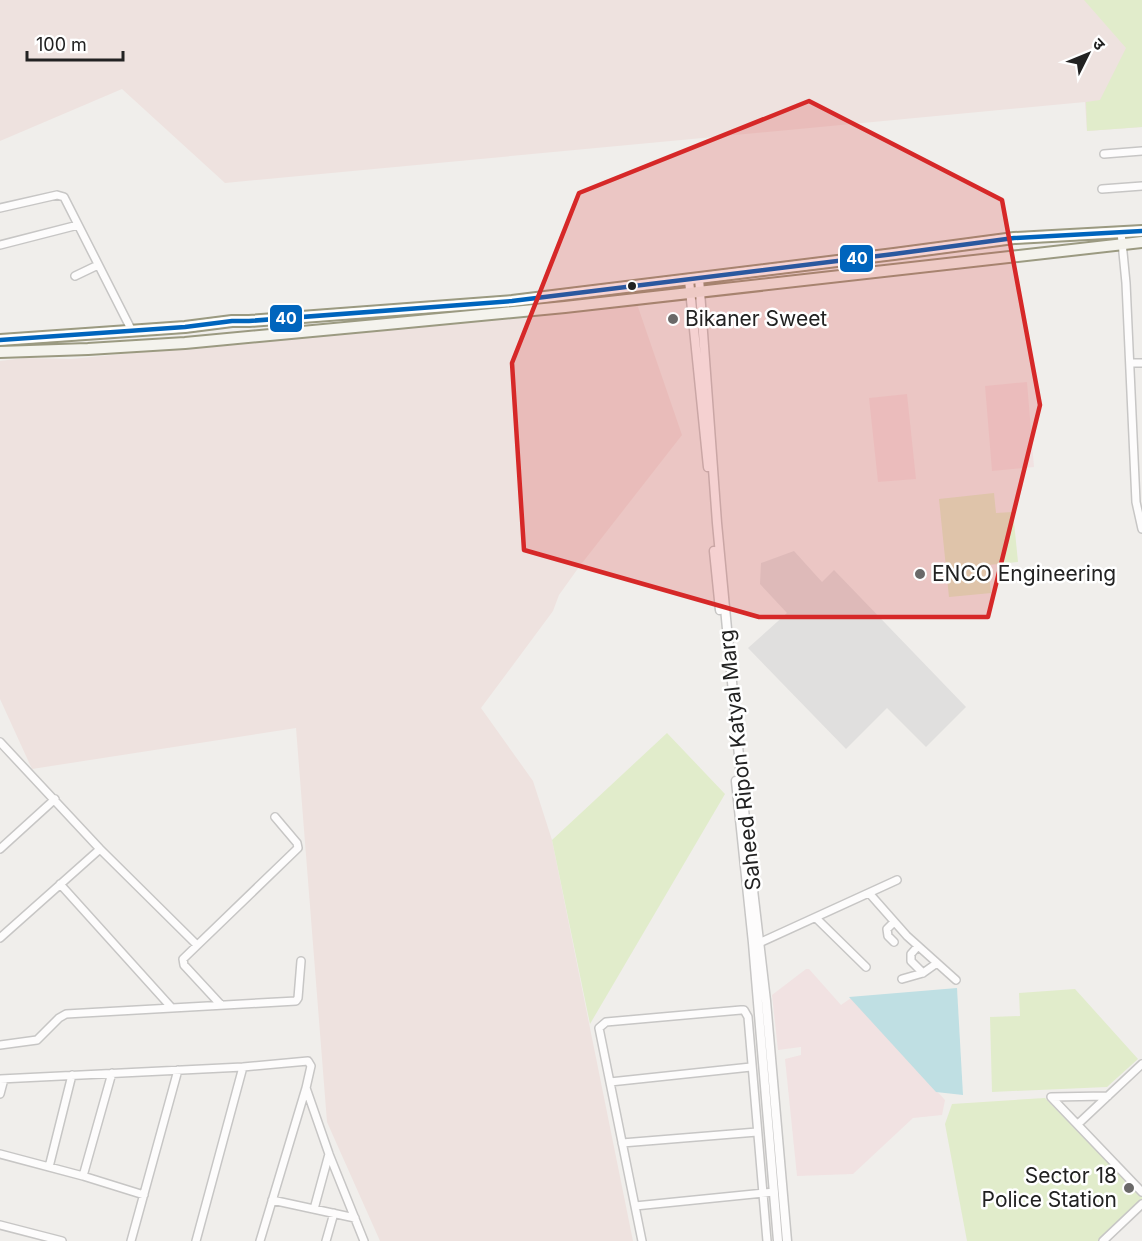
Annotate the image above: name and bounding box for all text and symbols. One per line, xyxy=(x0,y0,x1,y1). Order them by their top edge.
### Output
scale bar xyxy=(27,24,123,62)
north arrow xyxy=(1058,24,1118,84)
text: 100 m xyxy=(36,34,87,55)
text: उ xyxy=(1088,34,1110,54)
line badge: 40 xyxy=(839,244,874,273)
text: 40 xyxy=(846,248,868,268)
unlabelled marker xyxy=(626,280,638,292)
line badge: 40 xyxy=(269,304,303,333)
place label: Bikaner Sweet xyxy=(685,306,827,331)
text: 40 xyxy=(275,308,297,328)
marker: Bikaner Sweet xyxy=(666,312,680,326)
place label: ENCO Engineering xyxy=(932,561,1116,586)
marker: ENCO Engineering xyxy=(913,567,927,581)
street label: Saheed Ripon Katyal Marg xyxy=(713,628,766,892)
place label: Sector 18 Police Station xyxy=(982,1163,1117,1212)
marker: Sector 18 Police Station xyxy=(1122,1181,1136,1195)

